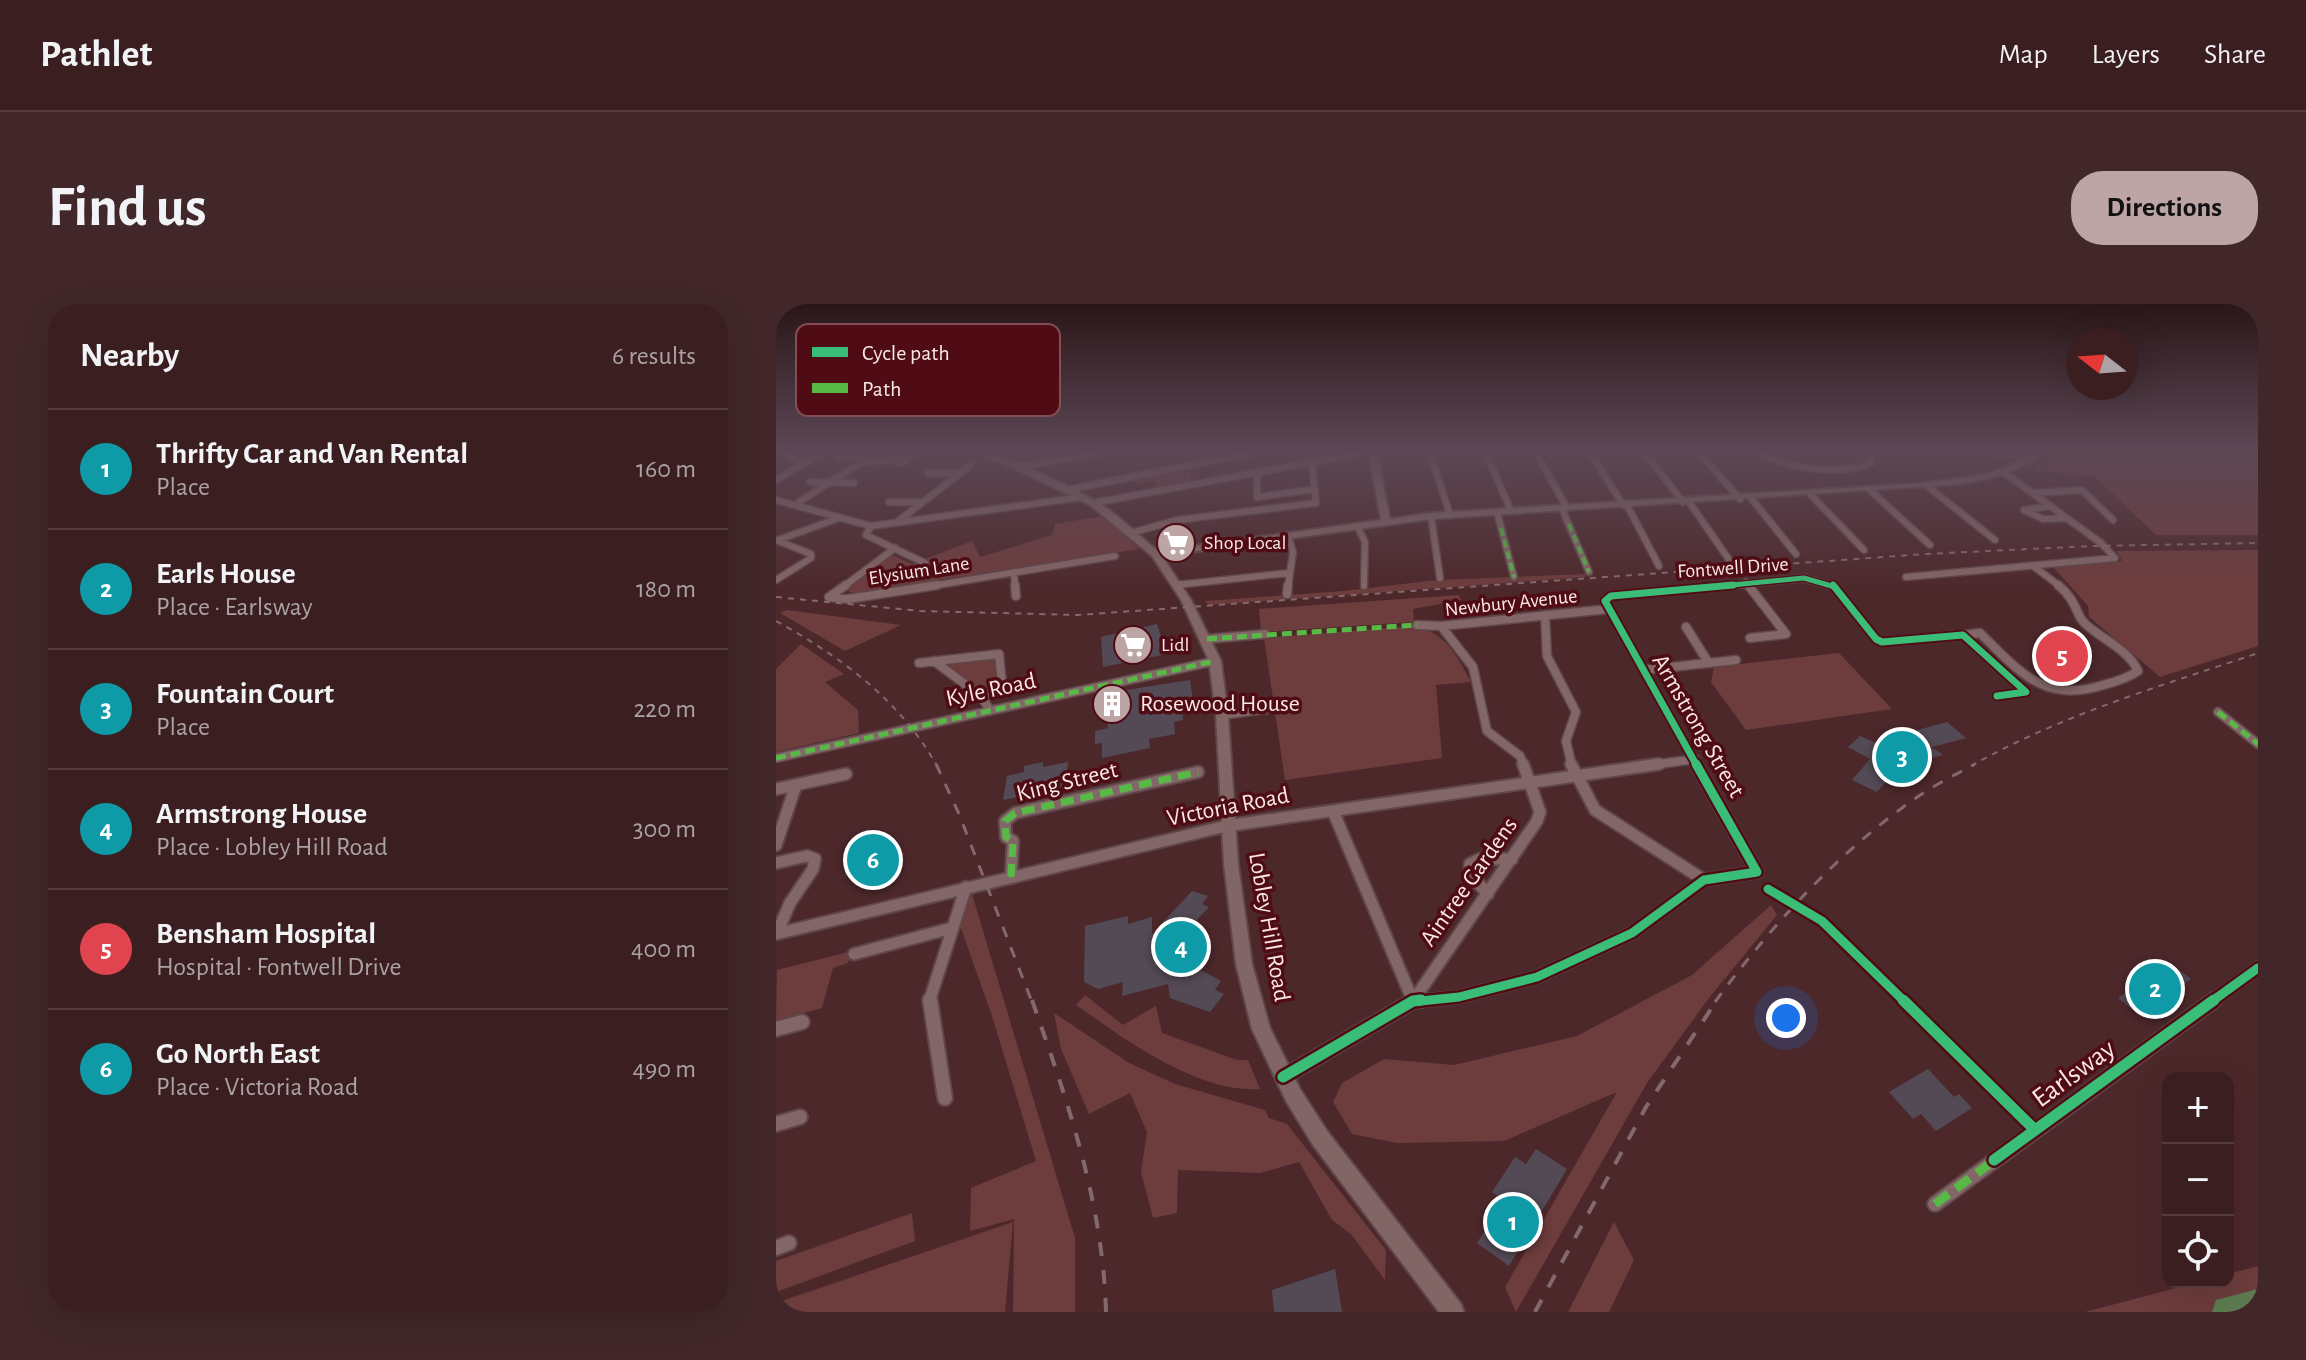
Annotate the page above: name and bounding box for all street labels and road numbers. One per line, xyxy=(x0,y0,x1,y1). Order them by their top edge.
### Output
street label: Elysium Lane xyxy=(867,553,971,589)
street label: Fontwell Drive xyxy=(1677,554,1789,582)
street label: Newbury Avenue xyxy=(1444,586,1578,620)
street label: Armstrong Street xyxy=(1647,650,1749,802)
street label: Kyle Road xyxy=(944,669,1038,711)
street label: King Street xyxy=(1014,758,1120,806)
street label: Victoria Road xyxy=(1165,783,1291,831)
street label: Aintree Gardens xyxy=(1416,813,1522,951)
street label: Lobley Hill Road xyxy=(1244,851,1294,1003)
street label: Earlsway xyxy=(2027,1035,2121,1113)

